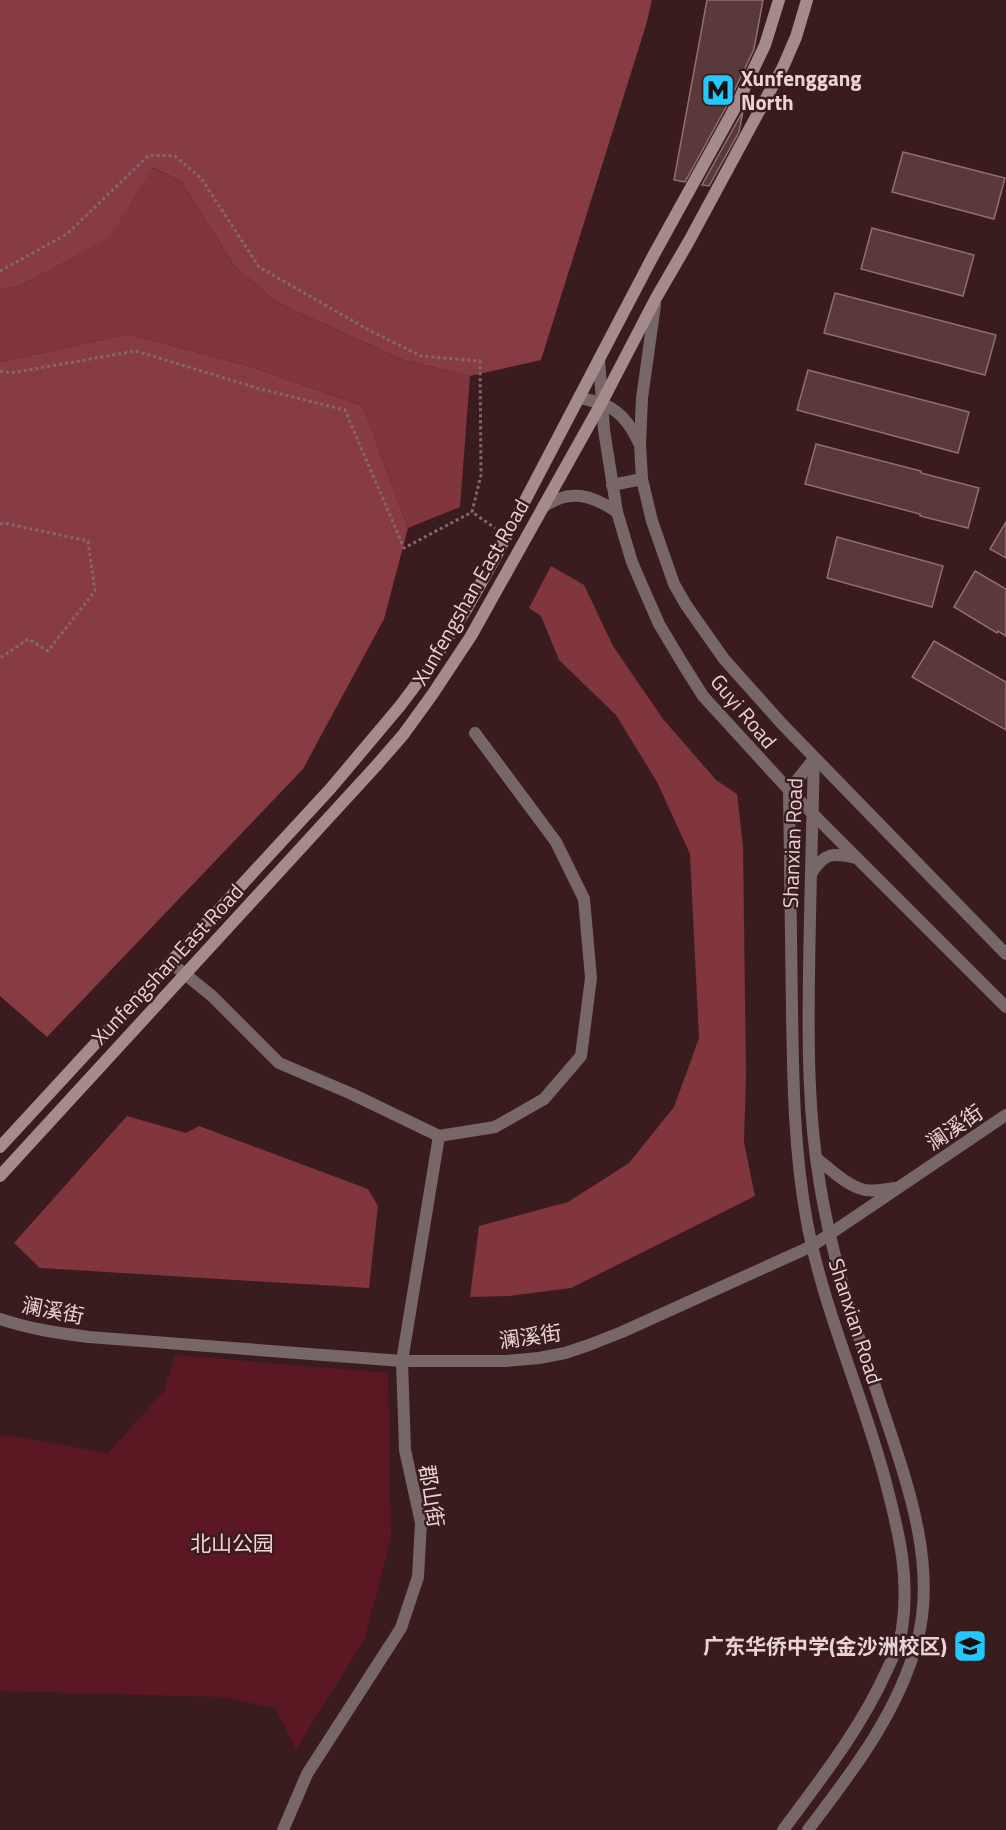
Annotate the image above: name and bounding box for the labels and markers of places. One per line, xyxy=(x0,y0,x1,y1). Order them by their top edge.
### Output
place label: Xunfenggang North xyxy=(741,62,862,118)
metro station icon: Xunfenggang North xyxy=(700,72,736,108)
school or university icon: 广东华侨中学(金沙洲校区) xyxy=(952,1628,988,1664)
place label: 广东华侨中学(金沙洲校区) xyxy=(703,1630,947,1662)

